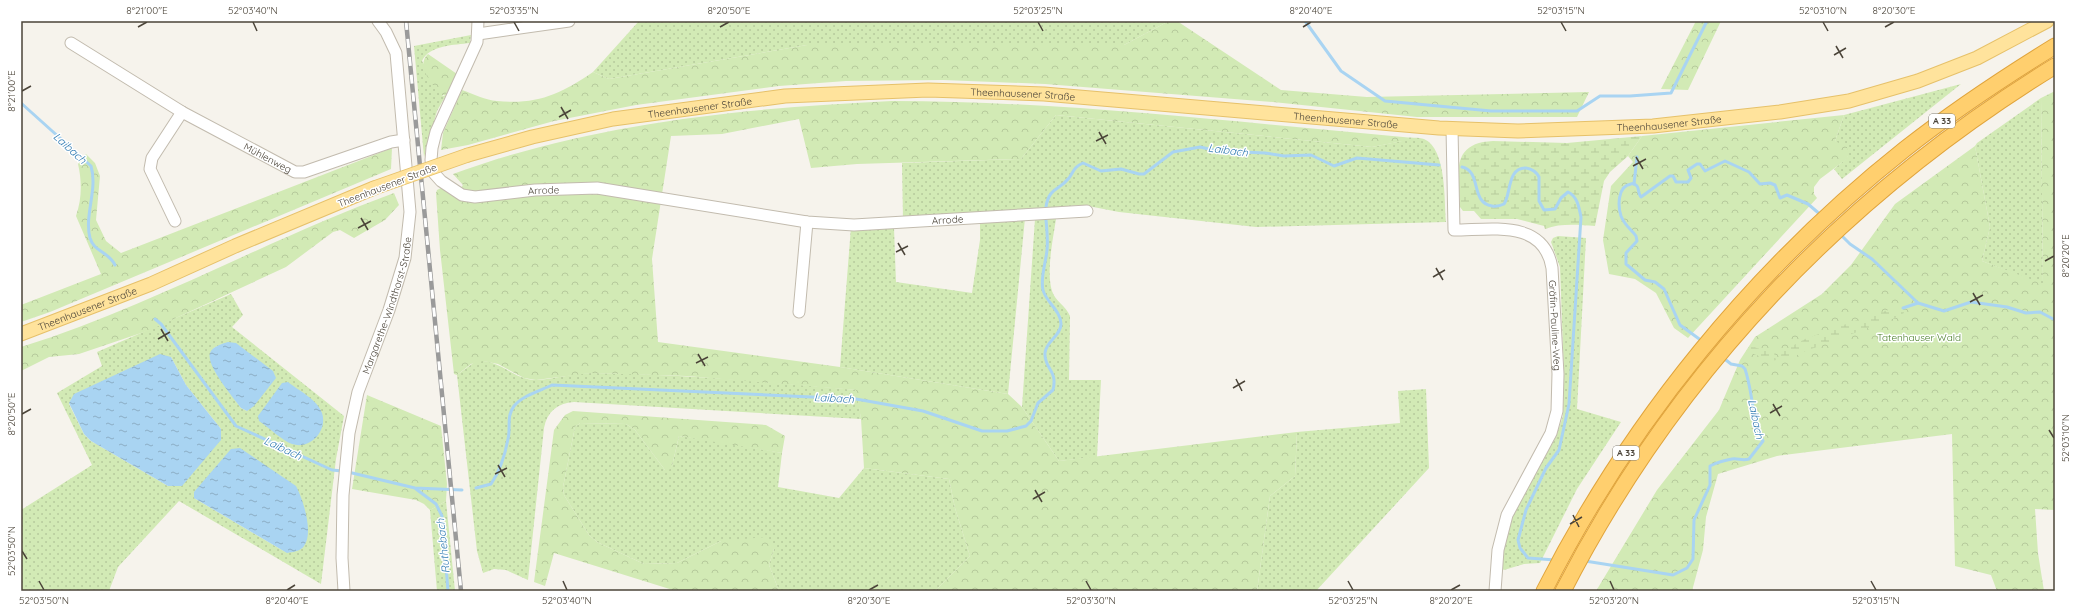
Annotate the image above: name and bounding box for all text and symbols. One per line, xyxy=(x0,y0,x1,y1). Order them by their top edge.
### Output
text: 8°21'00"E xyxy=(126,4,168,17)
text: 52°03'40"N xyxy=(228,4,278,17)
text: 52°03'35"N xyxy=(489,4,539,17)
text: 8°20'50"E xyxy=(707,4,751,17)
text: 52°03'25"N xyxy=(1013,4,1063,17)
text: 8°20'40"E xyxy=(1290,4,1333,17)
text: 52°03'15"N xyxy=(1537,4,1585,17)
text: 52°03'10"N xyxy=(1799,4,1847,17)
text: 8°20'30"E xyxy=(1873,4,1916,17)
text: 8°21'00"E xyxy=(5,70,18,112)
street label: Theenhausener Straße xyxy=(970,85,1076,104)
street label: Theenhausener Straße xyxy=(647,94,753,121)
street label: Theenhausener Straße xyxy=(1293,109,1399,131)
street label: Theenhausener Straße xyxy=(1616,112,1722,134)
road number: A 33 xyxy=(1929,114,1955,128)
water label: Laibach xyxy=(50,129,90,167)
street label: Mühlenweg xyxy=(241,140,294,176)
water label: Laibach xyxy=(1207,141,1250,159)
street label: Theenhausener Straße xyxy=(336,160,439,210)
street label: Arrode xyxy=(527,183,560,198)
street label: Arrode xyxy=(931,212,964,227)
text: 8°20'20"E xyxy=(2059,234,2072,278)
street label: Margarethe-Windthorst-Straße xyxy=(359,236,414,376)
street label: Gräfin-Pauline-Weg xyxy=(1546,280,1564,371)
street label: Theenhausener Straße xyxy=(36,284,139,334)
park label: Tatenhauser Wald xyxy=(1877,331,1961,344)
water label: Laibach xyxy=(814,390,855,406)
text: 8°20'50"E xyxy=(5,392,18,436)
water label: Laibach xyxy=(1745,398,1767,441)
text: 52°03'10"N xyxy=(2059,414,2072,462)
water label: Laibach xyxy=(262,433,305,463)
road number: A 33 xyxy=(1613,446,1639,460)
water label: Ruthebach xyxy=(433,517,453,574)
text: 52°03'50"N xyxy=(5,526,18,576)
text: 52°03'50"N xyxy=(19,594,69,607)
text: 8°20'40"E xyxy=(266,594,309,607)
text: 52°03'40"N xyxy=(542,594,592,607)
text: 8°20'30"E xyxy=(848,594,891,607)
text: 52°03'30"N xyxy=(1066,594,1116,607)
text: 52°03'25"N xyxy=(1328,594,1378,607)
text: 8°20'20"E xyxy=(1429,594,1473,607)
text: 52°03'20"N xyxy=(1589,594,1639,607)
text: 52°03'15"N xyxy=(1852,594,1900,607)

